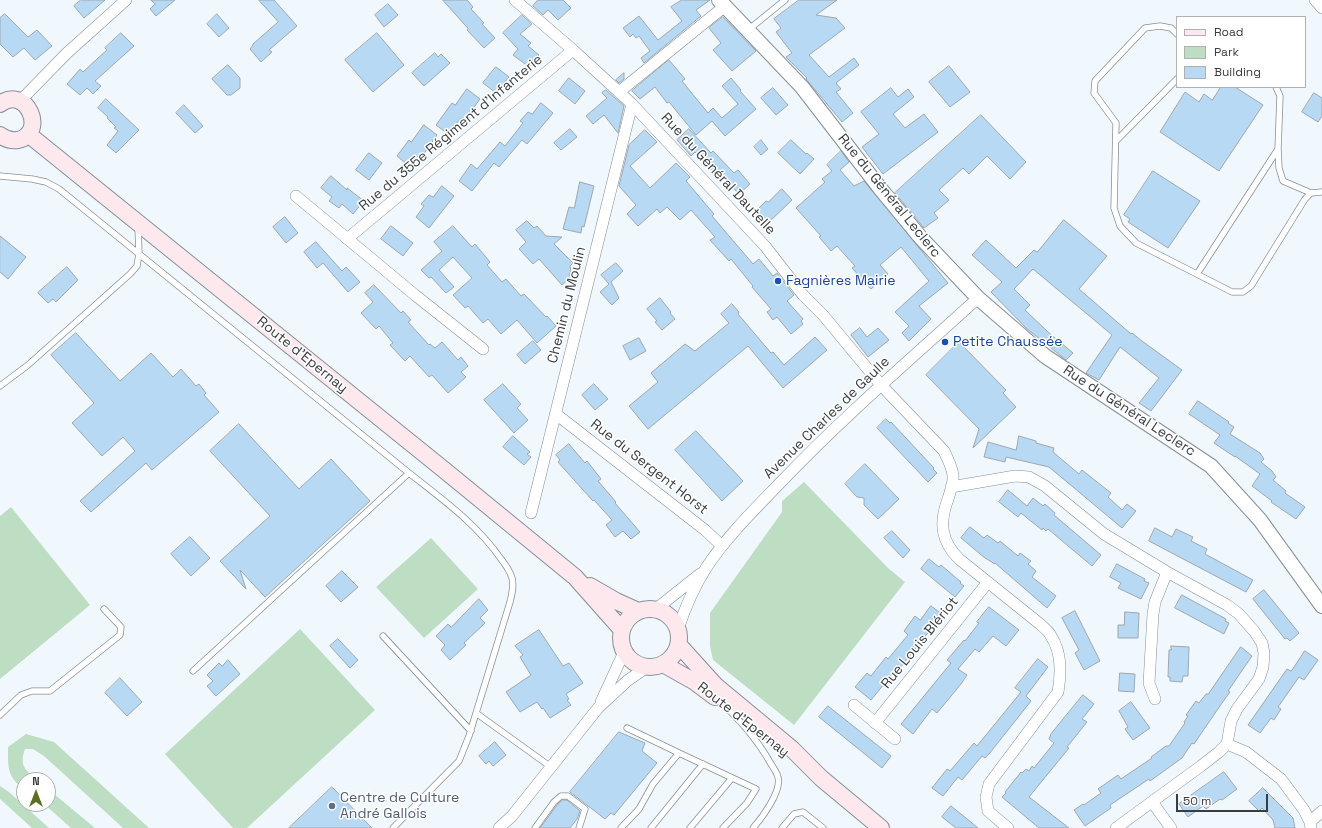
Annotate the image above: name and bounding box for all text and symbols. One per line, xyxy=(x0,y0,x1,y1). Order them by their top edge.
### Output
legend xyxy=(1176,16,1306,88)
text: Road xyxy=(1214,24,1243,40)
text: Park xyxy=(1214,44,1239,60)
street label: Rue du 355e Régiment d'Infanterie xyxy=(356,51,546,215)
text: Building xyxy=(1214,64,1261,80)
street label: Rue du Général Dautelle xyxy=(657,110,779,238)
street label: Rue du Général Leclerc xyxy=(834,131,944,261)
street label: Chemin du Moulin xyxy=(544,245,590,365)
place label: Fagnières Mairie xyxy=(786,273,895,289)
marker: Fagnières Mairie xyxy=(773,276,783,286)
street label: Route d'Epernay xyxy=(253,313,351,397)
place label: Petite Chaussée xyxy=(953,334,1062,350)
marker: Petite Chaussée xyxy=(940,337,950,347)
street label: Avenue Charles de Gaulle xyxy=(761,353,893,483)
street label: Rue du Général Leclerc xyxy=(1060,362,1198,460)
street label: Rue du Sergent Horst xyxy=(587,416,711,518)
street label: Rue Louis Blériot xyxy=(878,594,962,692)
street label: Route d'Epernay xyxy=(694,679,792,761)
north arrow xyxy=(16,772,56,812)
text: N xyxy=(32,774,40,788)
scale bar xyxy=(1178,786,1270,812)
place label: Centre de Culture André Gallois xyxy=(340,790,459,822)
text: 50 m xyxy=(1183,793,1211,809)
marker: Centre de Culture André Gallois xyxy=(327,801,337,811)

